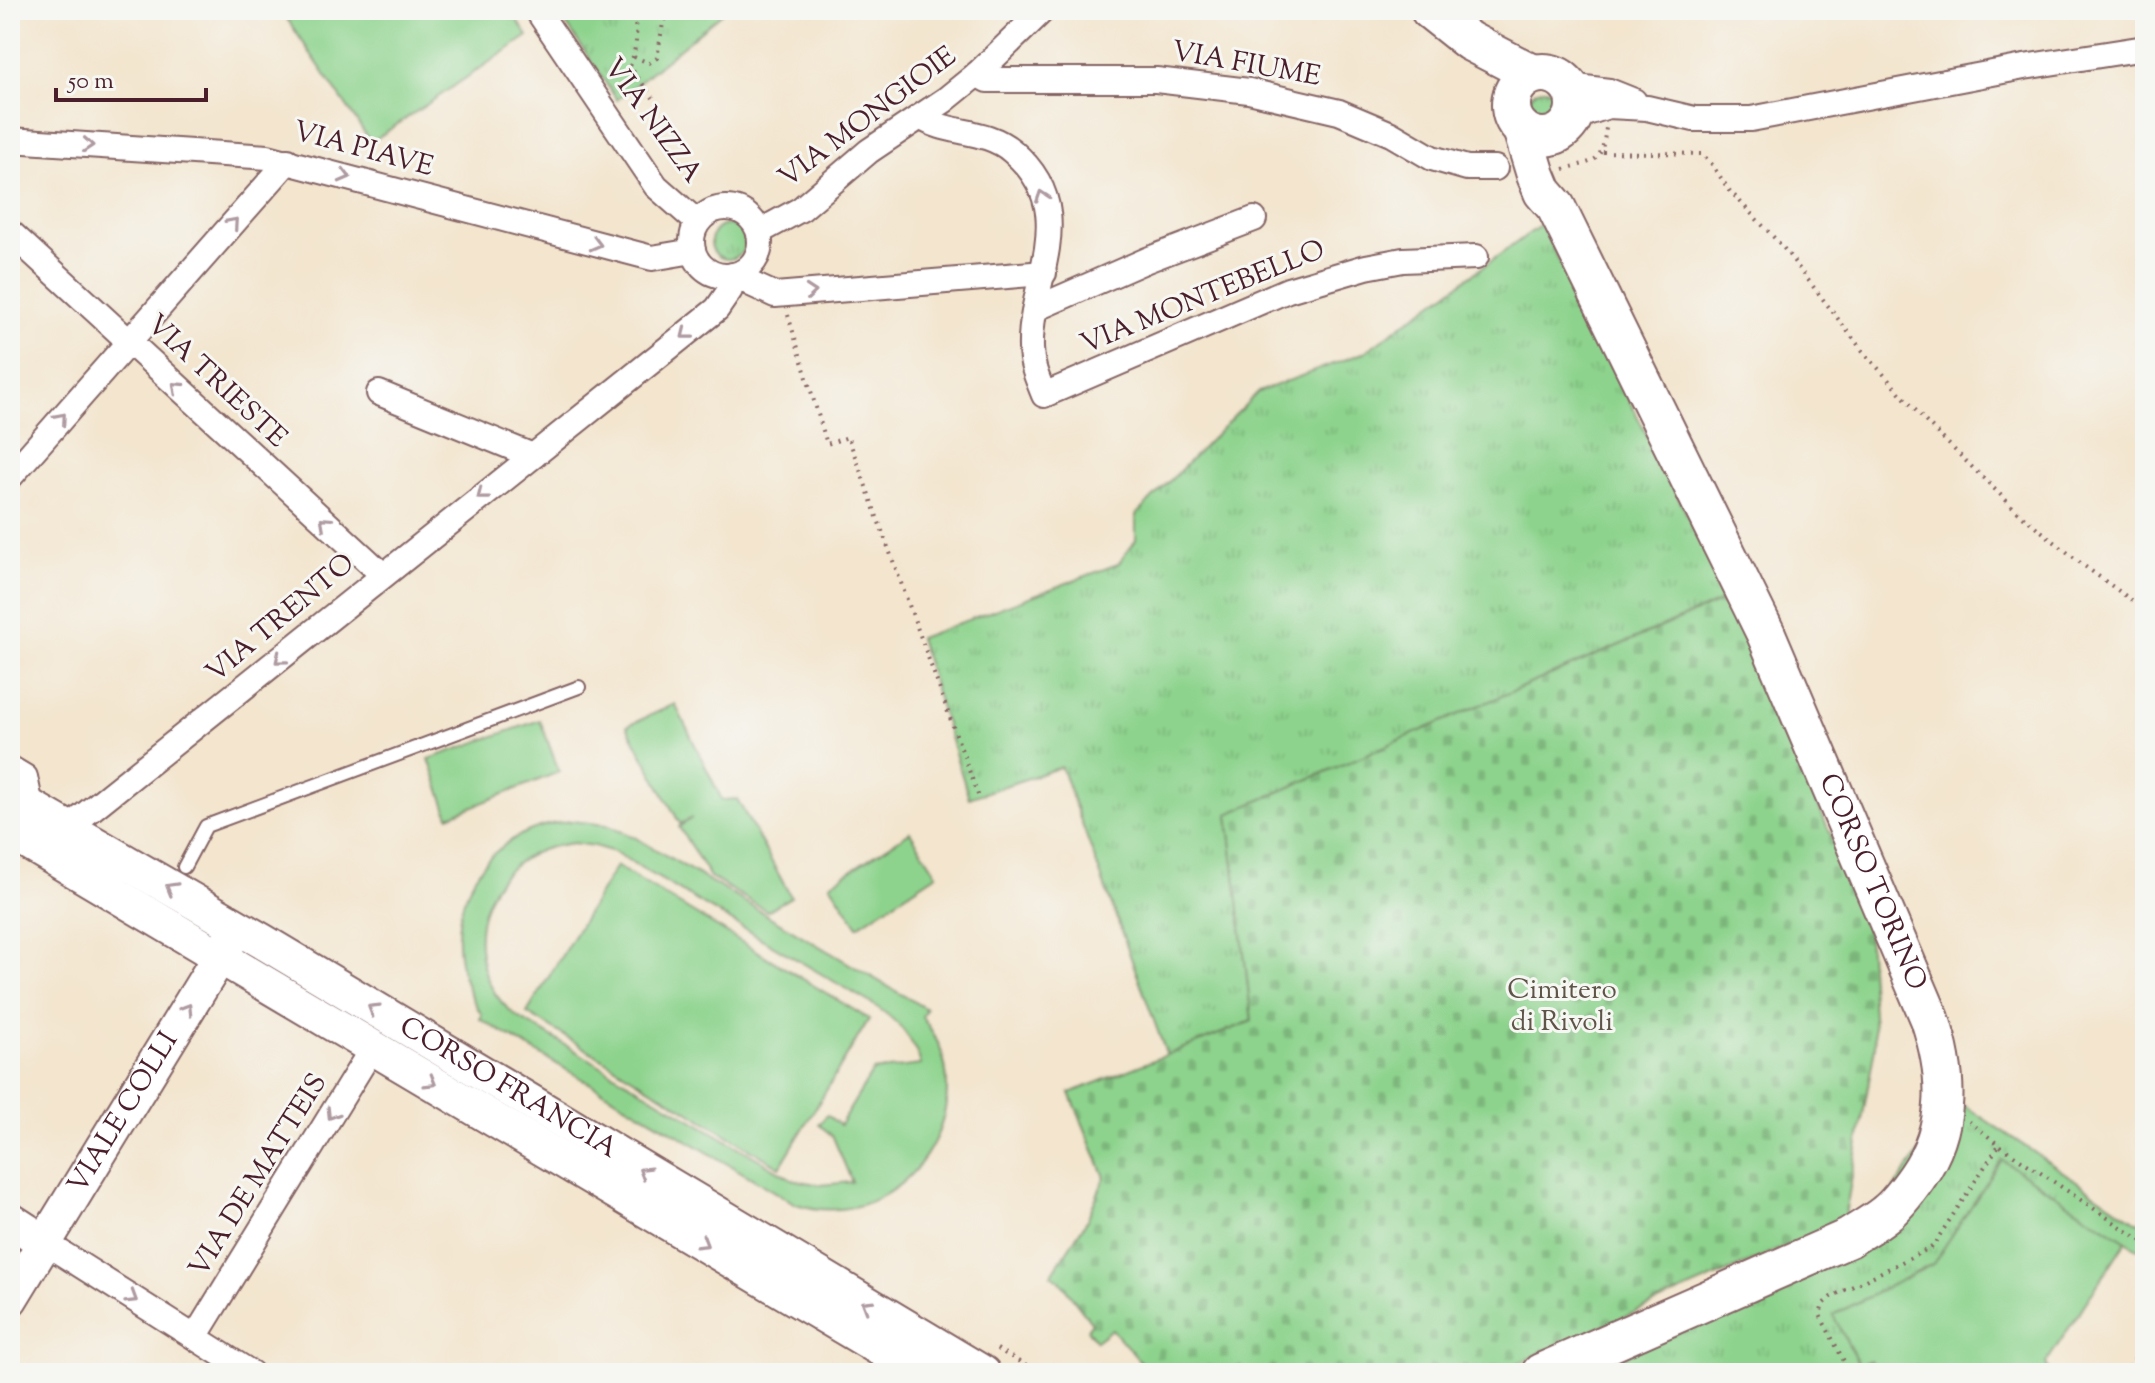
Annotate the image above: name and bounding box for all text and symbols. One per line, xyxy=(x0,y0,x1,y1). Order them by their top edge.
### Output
street label: VIA FIUME xyxy=(1168,32,1324,98)
street label: VIA MONGIOIE xyxy=(771,38,965,198)
street label: VIA NIZZA xyxy=(593,50,711,192)
scale bar xyxy=(56,52,206,102)
text: 50 m xyxy=(66,65,114,99)
street label: VIA PIAVE xyxy=(288,112,438,188)
one-way arrow xyxy=(82,136,95,153)
one-way arrow xyxy=(338,167,352,183)
one-way arrow xyxy=(1035,190,1051,204)
one-way arrow xyxy=(224,217,238,232)
street label: VIA MONTEBELLO xyxy=(1075,231,1331,365)
one-way arrow xyxy=(589,234,603,251)
one-way arrow xyxy=(805,284,818,301)
street label: VIA TRIESTE xyxy=(137,306,295,458)
one-way arrow xyxy=(681,324,695,339)
one-way arrow xyxy=(171,383,186,397)
one-way arrow xyxy=(52,413,66,428)
one-way arrow xyxy=(476,486,491,500)
one-way arrow xyxy=(319,518,334,532)
street label: VIA TRENTO xyxy=(198,545,364,693)
one-way arrow xyxy=(275,650,290,664)
street label: CORSO TORINO xyxy=(1808,768,1936,997)
one-way arrow xyxy=(165,882,180,898)
park label: Cimitero di Rivoli xyxy=(1507,971,1617,1043)
one-way arrow xyxy=(177,1003,192,1018)
one-way arrow xyxy=(367,1003,382,1018)
street label: CORSO FRANCIA xyxy=(391,1007,625,1169)
street label: VIALE COLLI xyxy=(59,1024,189,1202)
street label: VIA DE MATTEIS xyxy=(180,1066,338,1286)
one-way arrow xyxy=(422,1072,437,1087)
one-way arrow xyxy=(327,1105,342,1120)
one-way arrow xyxy=(638,1166,653,1181)
one-way arrow xyxy=(694,1233,709,1249)
one-way arrow xyxy=(123,1288,138,1304)
one-way arrow xyxy=(861,1300,876,1315)

